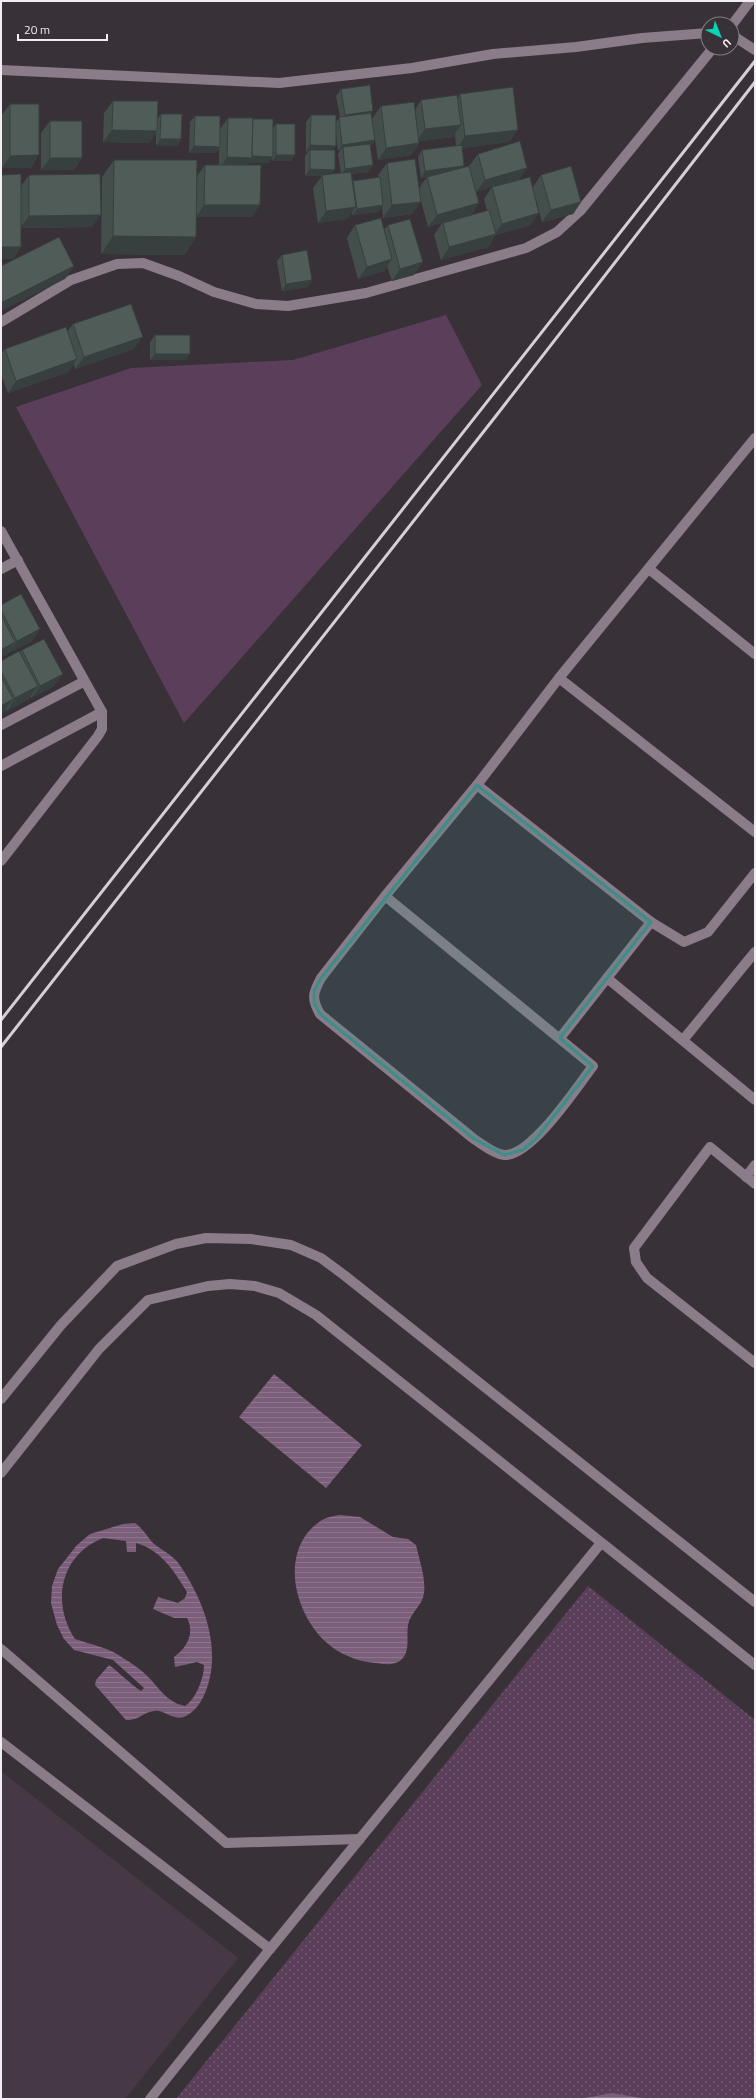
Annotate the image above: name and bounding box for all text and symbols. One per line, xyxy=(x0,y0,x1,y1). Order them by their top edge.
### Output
scale bar xyxy=(18,16,107,42)
north arrow xyxy=(700,16,740,56)
text: 20 m xyxy=(24,20,50,39)
text: U xyxy=(719,35,735,52)

